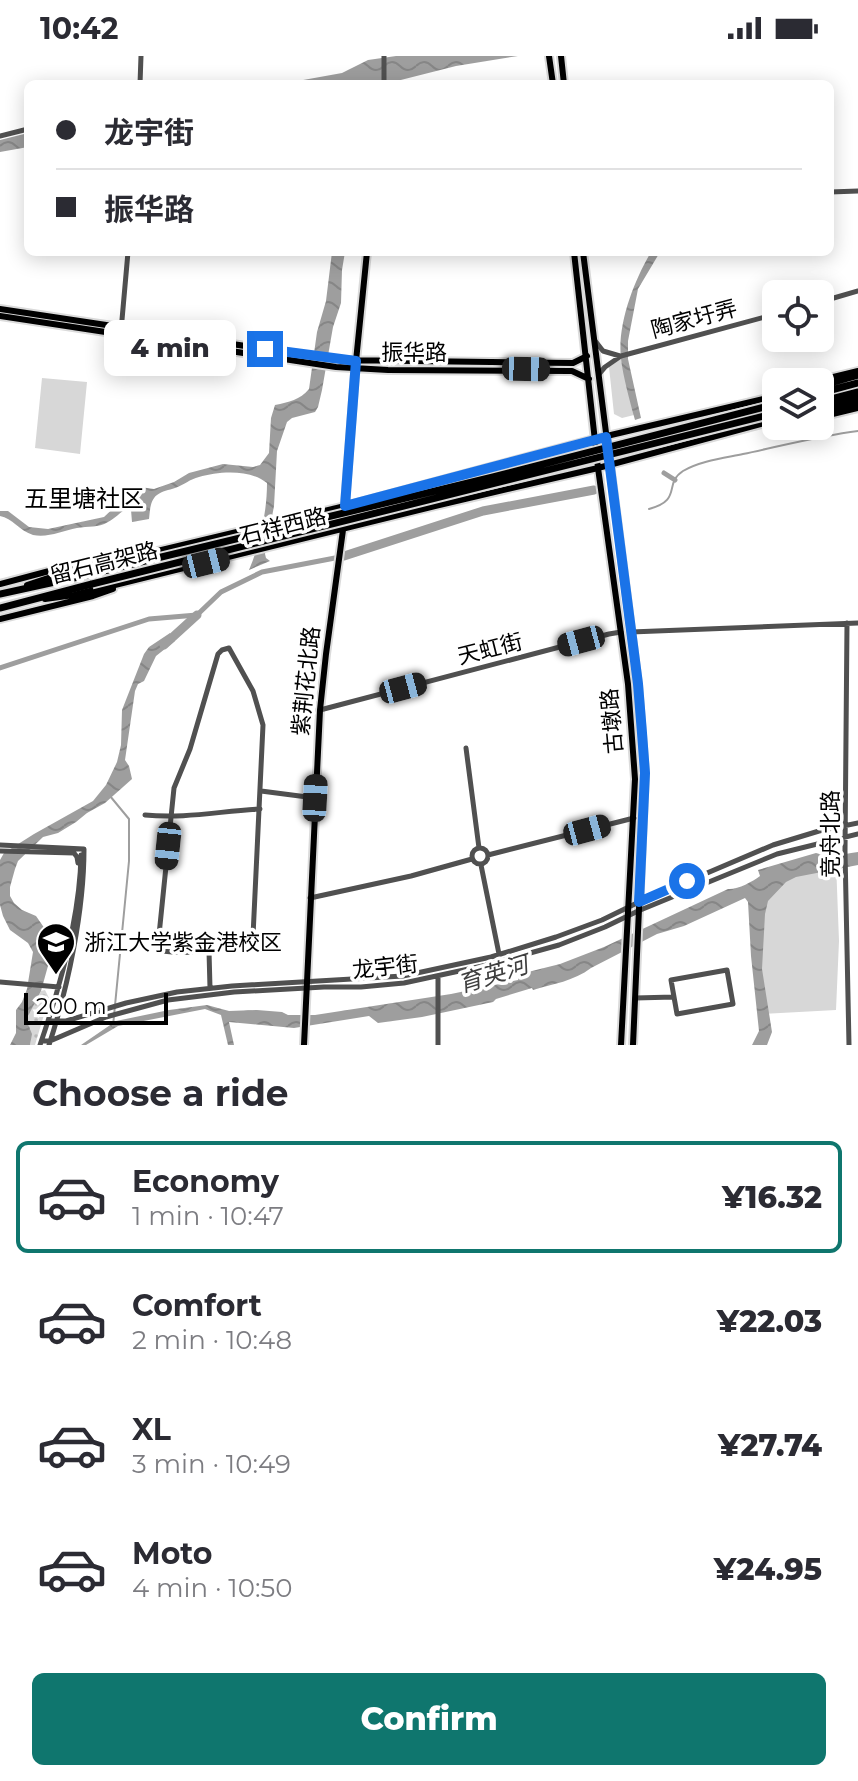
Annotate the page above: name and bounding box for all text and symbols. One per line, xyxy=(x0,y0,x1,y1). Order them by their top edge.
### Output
text: 10:42 xyxy=(40,10,118,47)
text: 龙宇街 xyxy=(104,114,194,151)
text: 振华路 xyxy=(104,191,194,228)
map controls xyxy=(762,280,834,440)
button: locate xyxy=(762,280,834,352)
street label: 陶家圩弄 xyxy=(648,295,740,343)
callout: 4 min xyxy=(105,321,237,377)
route end xyxy=(247,331,283,367)
text: 4 min xyxy=(130,332,210,364)
street label: 振华路 xyxy=(381,339,447,366)
car xyxy=(502,357,550,381)
button: layers xyxy=(762,368,834,440)
district label: 五里塘社区 xyxy=(24,484,144,513)
street label: 石祥西路 xyxy=(237,502,329,550)
street label: 留石高架路 xyxy=(47,537,161,589)
car xyxy=(180,546,232,580)
car xyxy=(555,623,607,659)
street label: 紫荆花北路 xyxy=(287,625,325,737)
street label: 天虹街 xyxy=(455,628,525,670)
car xyxy=(377,670,429,706)
street label: 古墩路 xyxy=(596,687,628,755)
car xyxy=(302,773,328,823)
street label: 竞舟北路 xyxy=(817,790,844,878)
car xyxy=(561,812,613,848)
car xyxy=(154,821,182,871)
route start xyxy=(669,863,705,899)
school or university icon: 浙江大学紫金港校区 xyxy=(35,921,77,976)
place label: 浙江大学紫金港校区 xyxy=(84,929,282,956)
water label: 育英河 xyxy=(454,948,535,998)
street label: 龙宇街 xyxy=(351,950,419,984)
scale bar xyxy=(24,989,168,1025)
text: 200 m xyxy=(36,993,107,1020)
text: Choose a ride xyxy=(32,1071,289,1115)
icon: car xyxy=(36,1161,108,1233)
text: Economy xyxy=(132,1163,279,1200)
text: ¥16.32 xyxy=(722,1179,822,1216)
text: 1 min · 10:47 xyxy=(132,1200,284,1232)
icon: car xyxy=(36,1285,108,1357)
text: Comfort xyxy=(132,1287,262,1324)
text: ¥22.03 xyxy=(717,1303,822,1340)
text: 2 min · 10:48 xyxy=(132,1324,292,1356)
icon: car xyxy=(36,1409,108,1481)
text: XL xyxy=(132,1411,171,1448)
text: ¥27.74 xyxy=(718,1427,822,1464)
text: 3 min · 10:49 xyxy=(132,1448,291,1480)
icon: car xyxy=(36,1533,108,1605)
text: Moto xyxy=(132,1535,213,1572)
text: ¥24.95 xyxy=(714,1551,822,1588)
text: 4 min · 10:50 xyxy=(132,1572,292,1604)
button: Confirm xyxy=(32,1673,826,1765)

